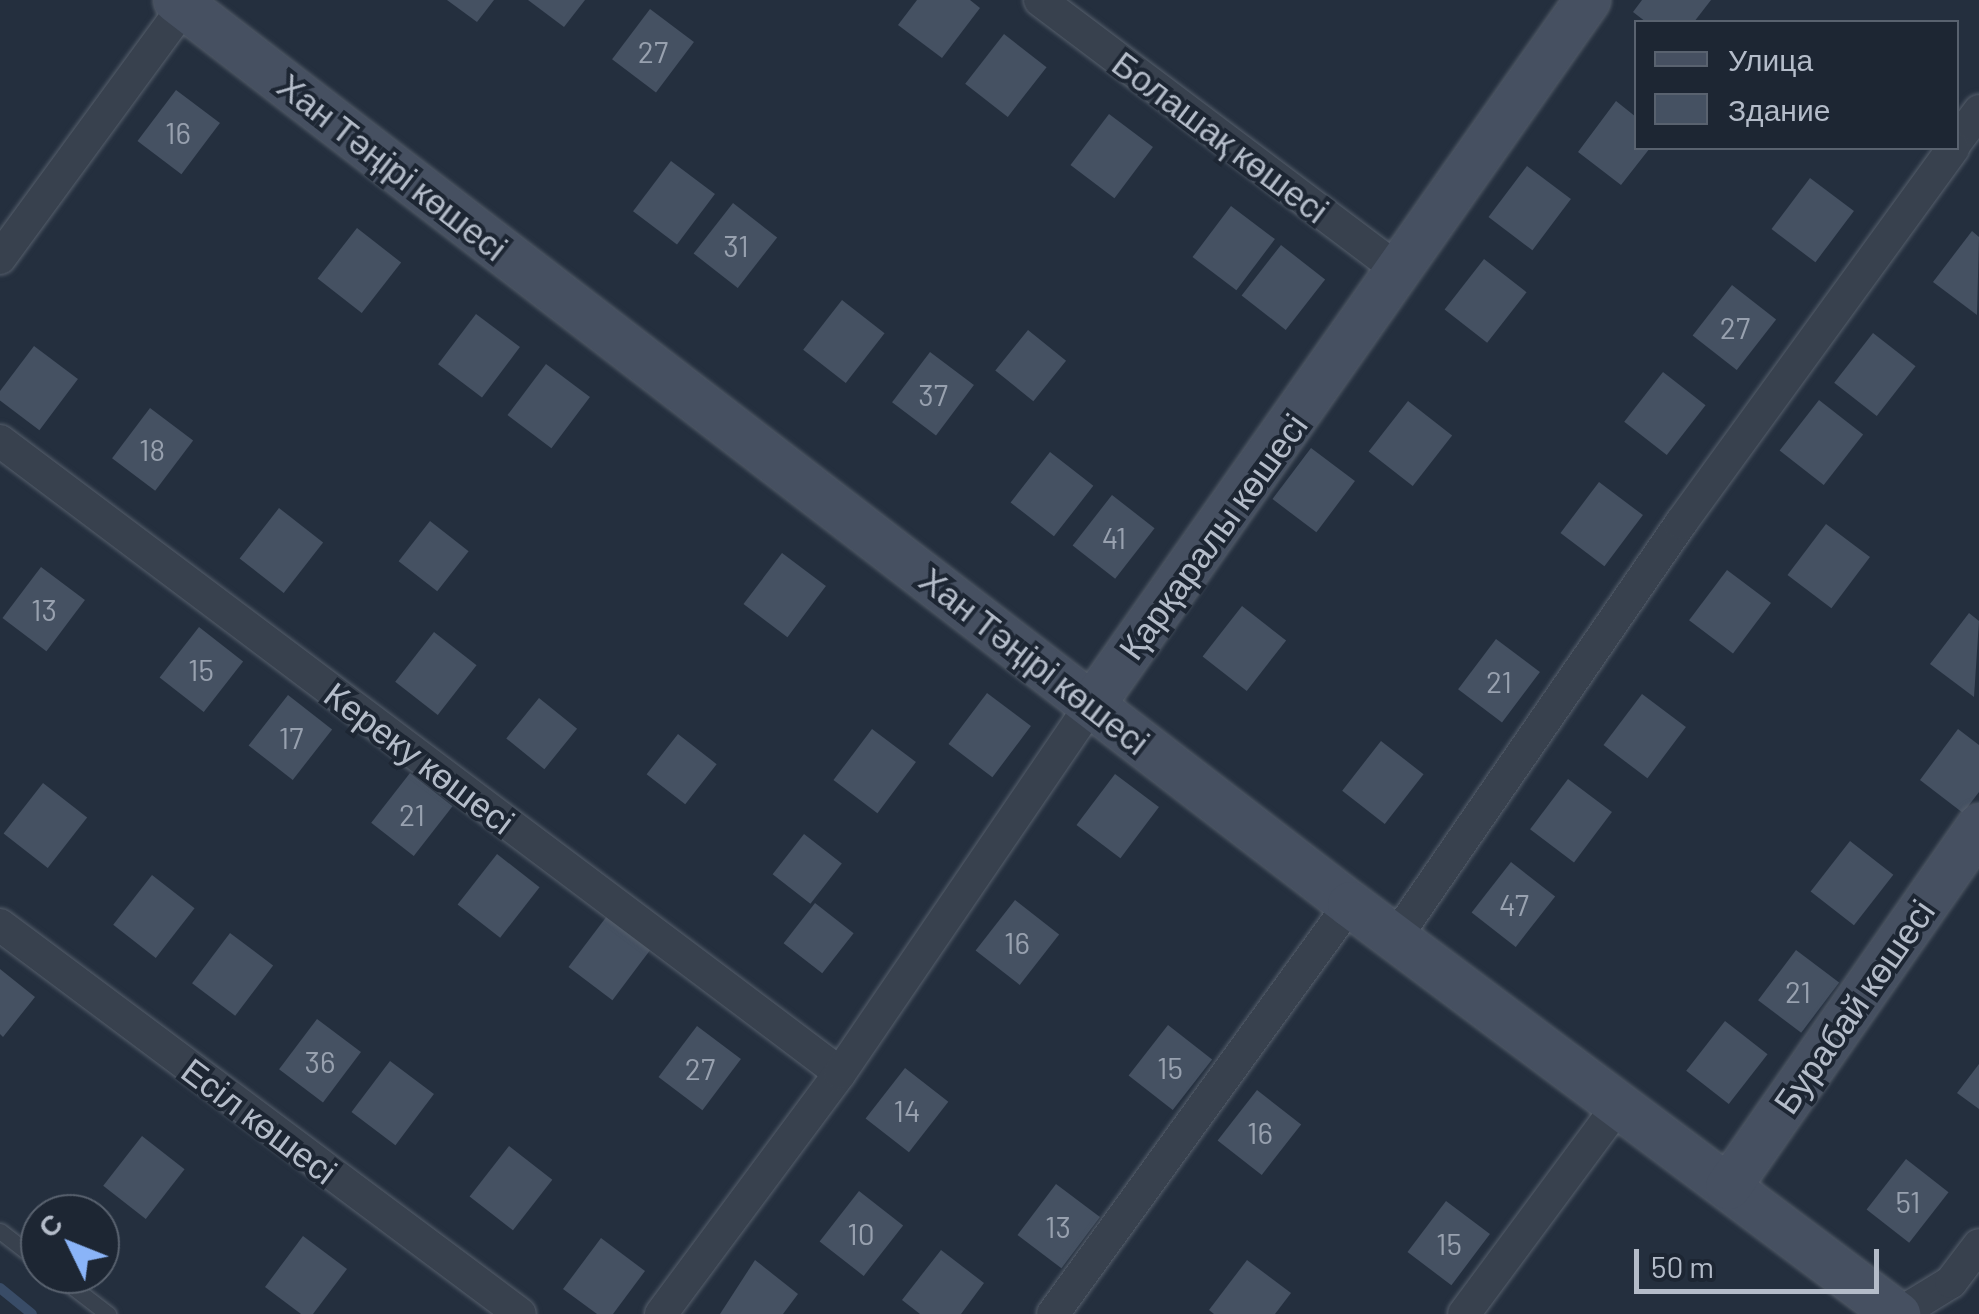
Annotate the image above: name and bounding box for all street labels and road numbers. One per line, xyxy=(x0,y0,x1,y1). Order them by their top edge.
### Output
street label: Болашақ көшесі xyxy=(1105,41,1337,231)
street label: Хан Тәңірі көшесі xyxy=(270,64,516,268)
street label: Қарқаралы көшесі xyxy=(1109,405,1315,667)
street label: Хан Тәңірі көшесі xyxy=(912,558,1158,762)
street label: Кереку көшесі xyxy=(317,672,523,842)
street label: Бурабай көшесі xyxy=(1764,891,1942,1121)
street label: Есіл көшесі xyxy=(174,1048,346,1192)

